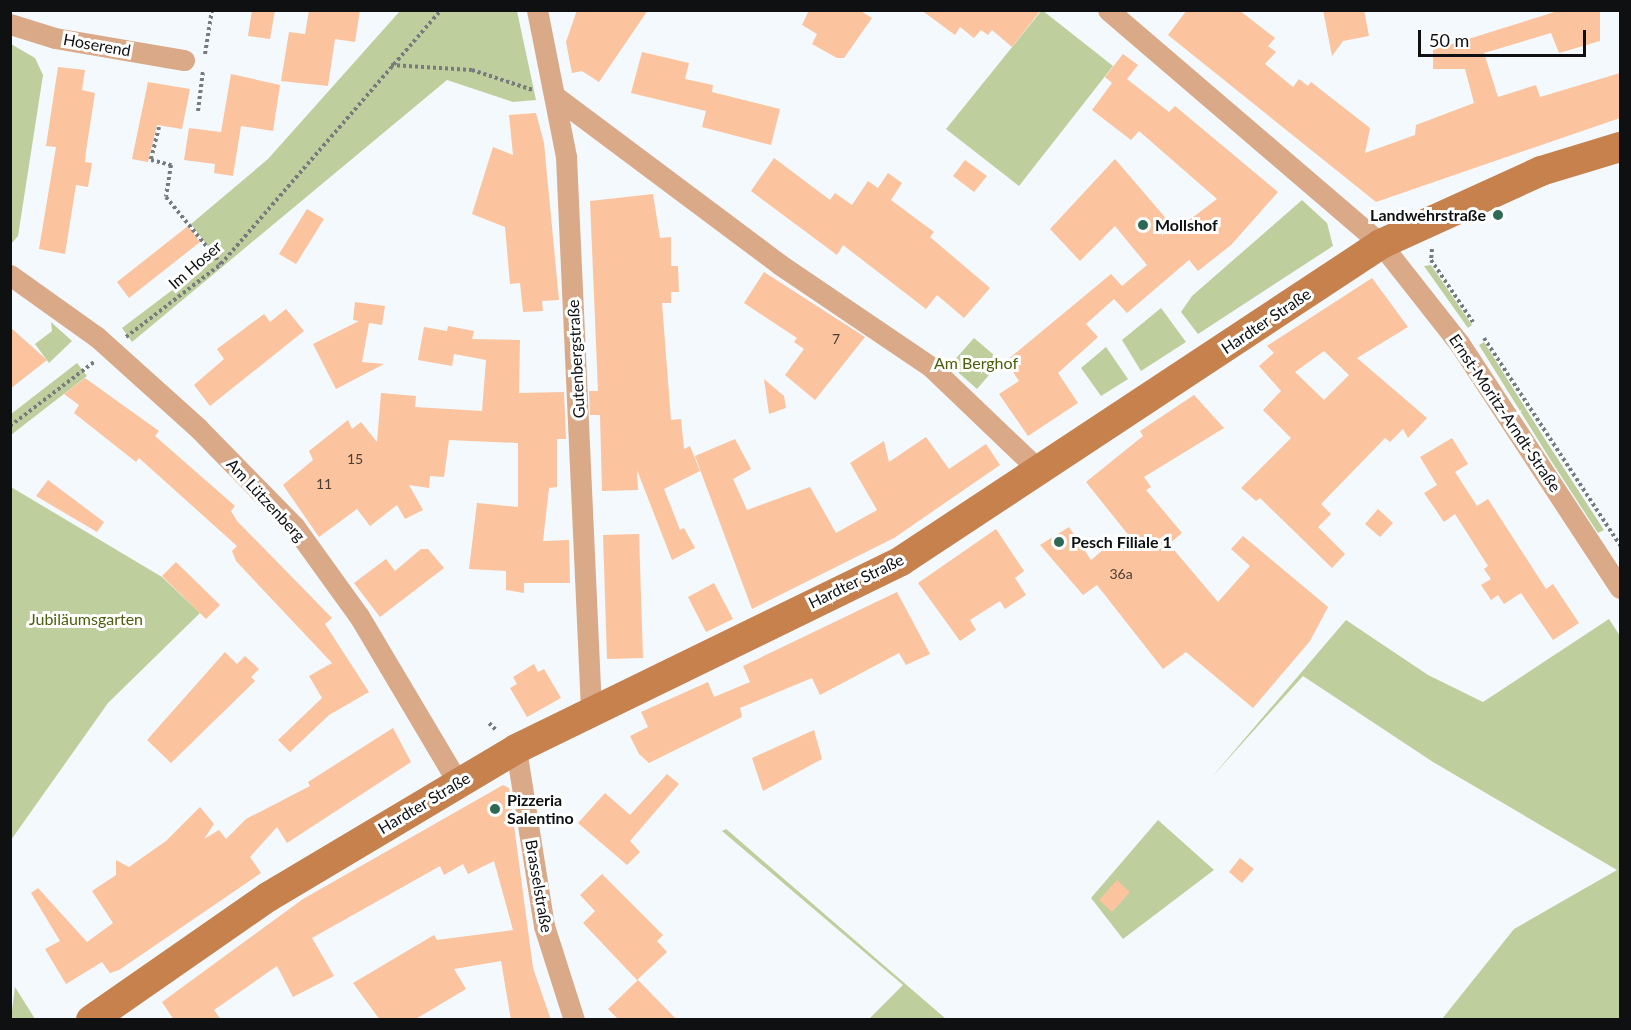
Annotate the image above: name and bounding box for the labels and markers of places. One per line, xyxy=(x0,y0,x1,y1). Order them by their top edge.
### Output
place label: Landwehrstraße xyxy=(1370,205,1486,225)
marker: Landwehrstraße xyxy=(1491,208,1505,222)
place label: Mollshof xyxy=(1155,215,1218,235)
marker: Mollshof xyxy=(1136,218,1150,232)
place label: Pesch Filiale 1 xyxy=(1071,532,1172,552)
marker: Pesch Filiale 1 xyxy=(1052,535,1066,549)
place label: Pizzeria Salentino xyxy=(507,790,574,828)
marker: Pizzeria Salentino xyxy=(488,802,502,816)

